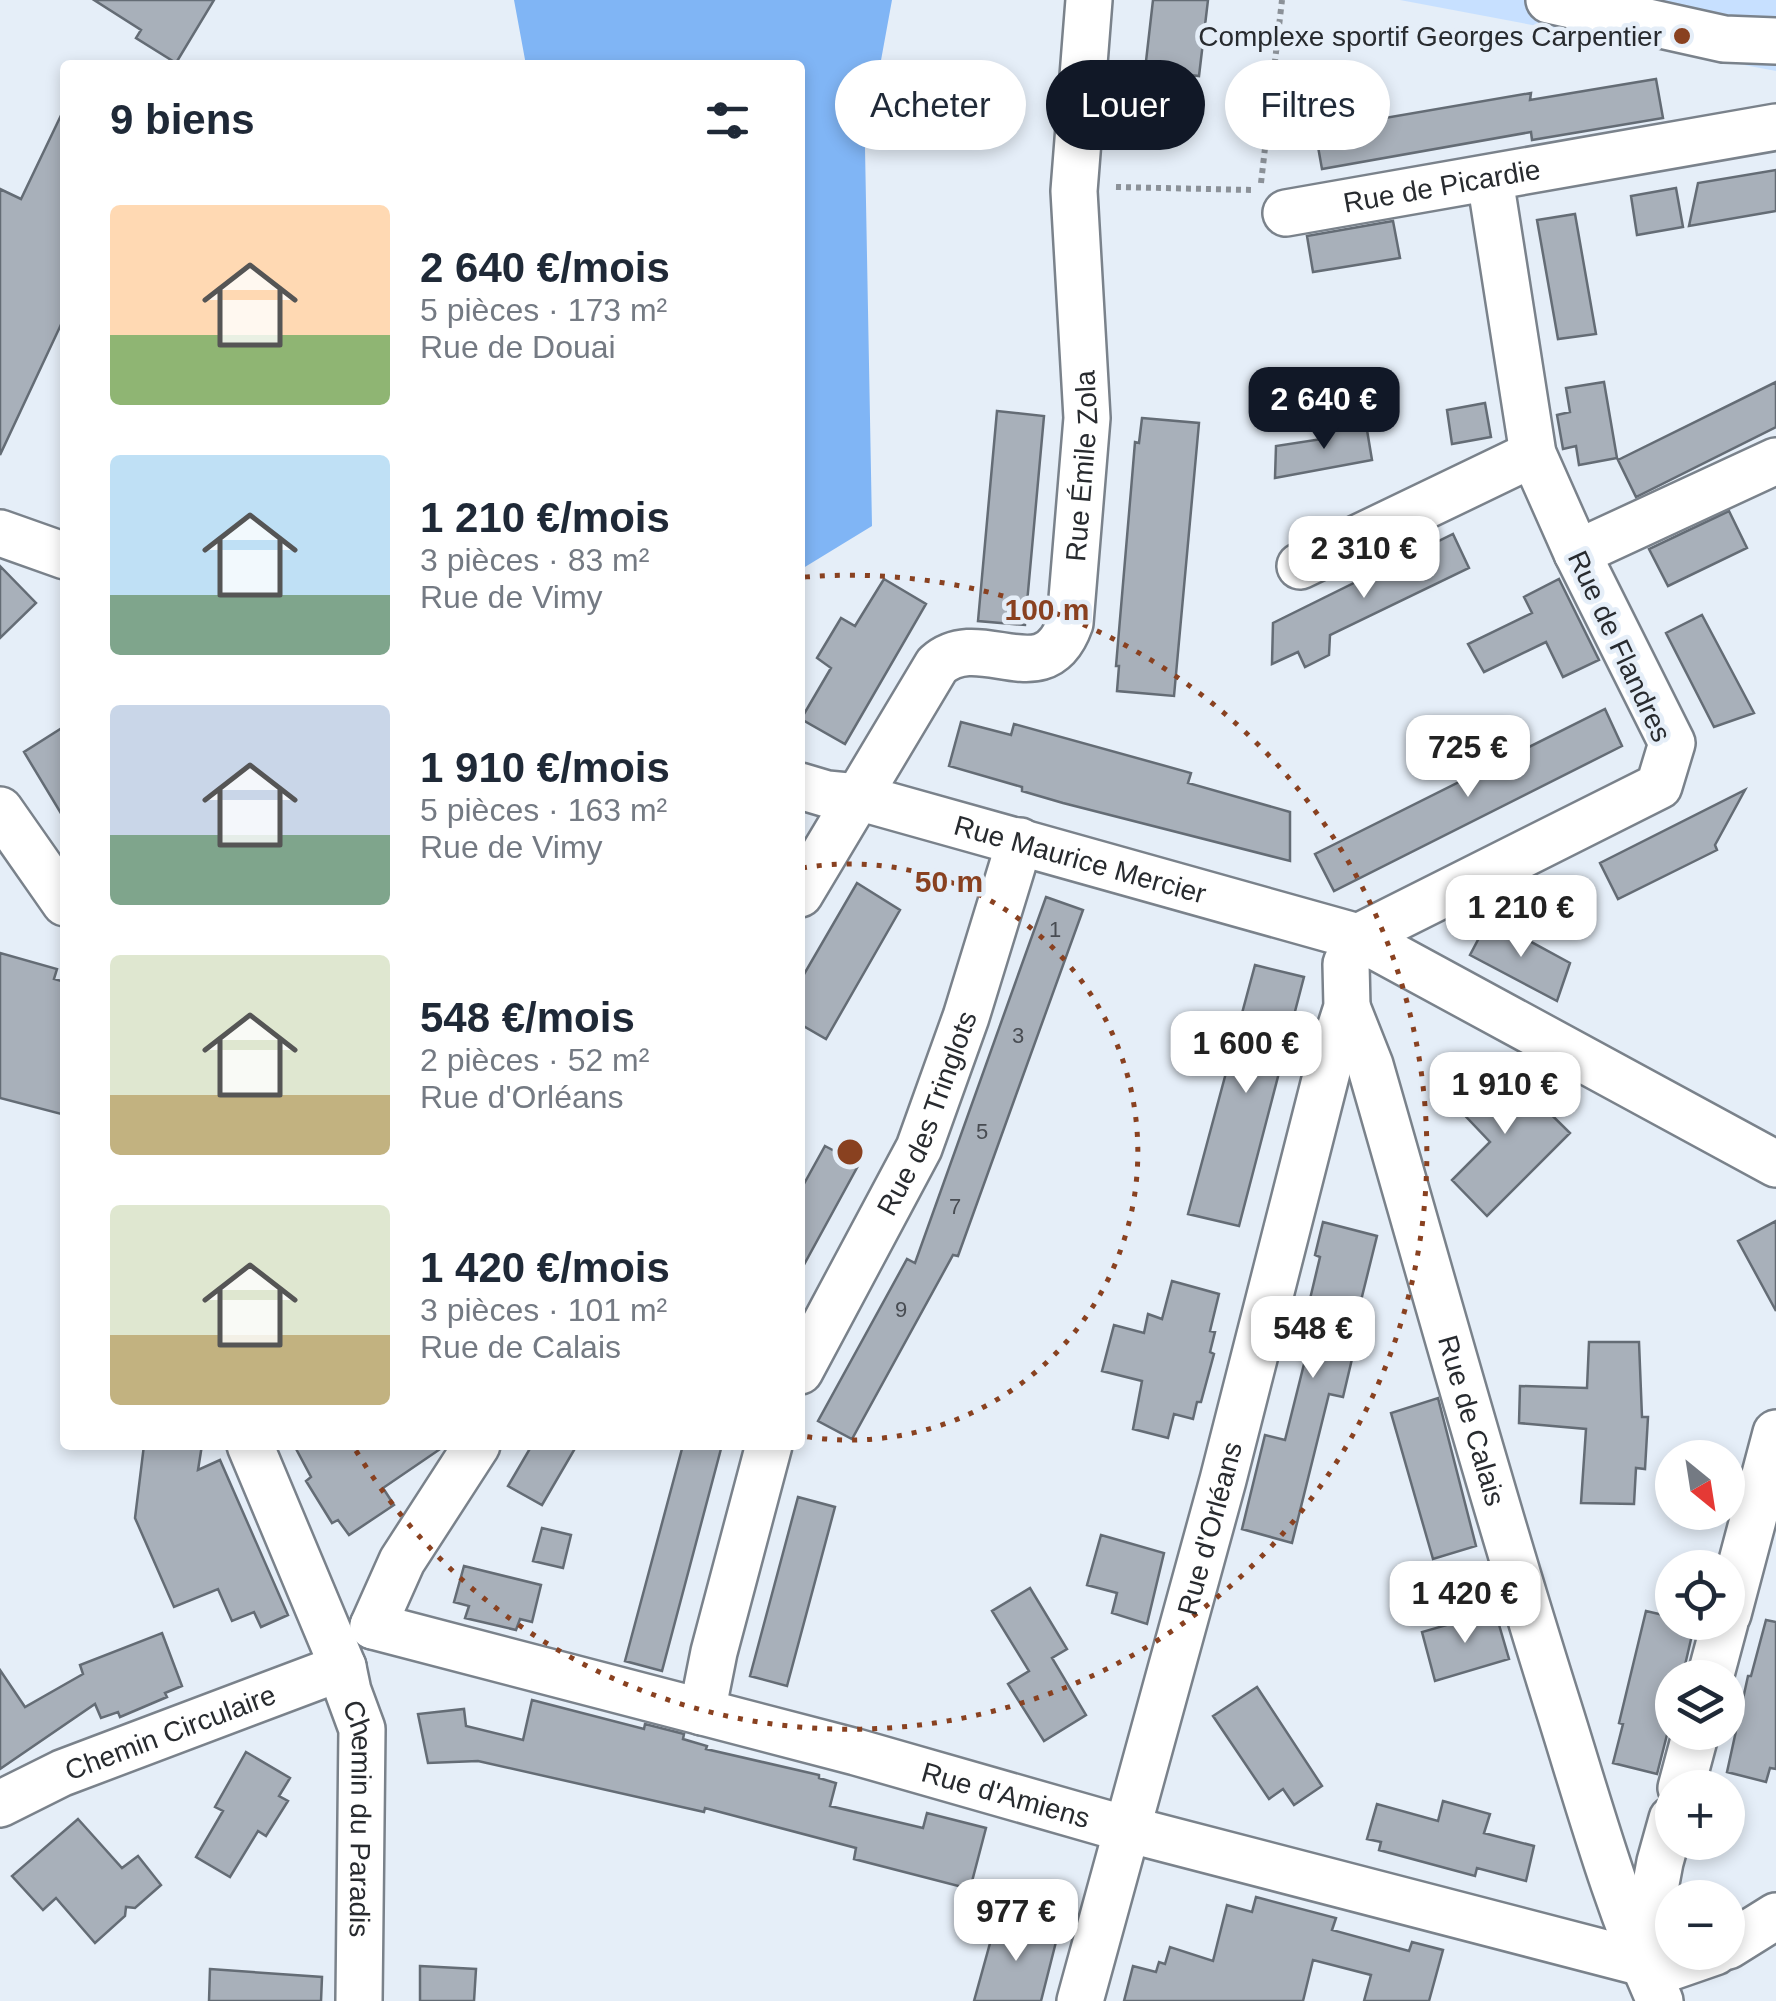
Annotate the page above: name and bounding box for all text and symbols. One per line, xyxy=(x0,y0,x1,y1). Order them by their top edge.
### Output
place label: Complexe sportif Georges Carpentier xyxy=(1198,21,1662,52)
marker: Complexe sportif Georges Carpentier xyxy=(1671,25,1693,47)
chip: Acheter xyxy=(835,60,1026,150)
chip: Louer xyxy=(1046,60,1205,150)
chip: Filtres xyxy=(1225,60,1390,150)
icon: filters xyxy=(700,93,755,148)
text: 9 biens xyxy=(110,96,255,143)
street label: Rue de Picardie xyxy=(1341,154,1543,219)
text: 2 640 €/mois xyxy=(420,244,670,291)
icon: home xyxy=(190,245,310,365)
text: 5 pièces · 173 m² xyxy=(420,292,667,328)
text: Rue de Douai xyxy=(420,329,616,365)
pin: 2 640 € xyxy=(1232,367,1416,452)
street label: Rue Émile Zola xyxy=(1060,369,1103,563)
text: 2 640 € xyxy=(1271,381,1377,417)
text: 1 210 €/mois xyxy=(420,494,670,541)
icon: home xyxy=(190,495,310,615)
pin: 2 310 € xyxy=(1272,516,1456,601)
text: 2 310 € xyxy=(1311,530,1417,566)
text: 3 pièces · 83 m² xyxy=(420,542,649,578)
street label: Rue de Flandres xyxy=(1562,546,1677,747)
text: Rue de Vimy xyxy=(420,579,603,615)
text: 100 m xyxy=(1004,593,1090,626)
pin: 725 € xyxy=(1398,715,1538,800)
text: 725 € xyxy=(1428,729,1508,765)
text: 1 910 €/mois xyxy=(420,744,670,791)
icon: home xyxy=(190,745,310,865)
text: 5 pièces · 163 m² xyxy=(420,792,667,828)
street label: Rue Maurice Mercier xyxy=(951,810,1209,910)
text: Rue de Vimy xyxy=(420,829,603,865)
text: 50 m xyxy=(915,865,983,898)
pin: 1 210 € xyxy=(1429,875,1613,960)
text: 1 210 € xyxy=(1468,889,1574,925)
house number: 1 xyxy=(1049,917,1061,942)
text: 548 €/mois xyxy=(420,994,635,1041)
icon: home xyxy=(190,995,310,1115)
street label: Rue des Tringlots xyxy=(871,1007,983,1221)
pin: 1 600 € xyxy=(1154,1011,1338,1096)
house number: 3 xyxy=(1012,1023,1024,1048)
text: 1 600 € xyxy=(1193,1025,1299,1061)
text: 2 pièces · 52 m² xyxy=(420,1042,649,1078)
pin: 1 910 € xyxy=(1413,1052,1597,1137)
text: 1 910 € xyxy=(1452,1066,1558,1102)
text: Rue d'Orléans xyxy=(420,1079,624,1115)
house number: 5 xyxy=(976,1119,988,1144)
centre of rings xyxy=(832,1134,868,1170)
house number: 7 xyxy=(949,1194,961,1219)
text: 1 420 €/mois xyxy=(420,1244,670,1291)
icon: home xyxy=(190,1245,310,1365)
text: 3 pièces · 101 m² xyxy=(420,1292,667,1328)
pin: 548 € xyxy=(1243,1296,1383,1381)
house number: 9 xyxy=(895,1297,907,1322)
text: 548 € xyxy=(1273,1310,1353,1346)
text: Rue de Calais xyxy=(420,1329,621,1365)
street label: Rue de Calais xyxy=(1432,1332,1511,1509)
street label: Rue d'Orléans xyxy=(1172,1439,1248,1619)
north arrow xyxy=(1655,1440,1745,1530)
map controls xyxy=(1655,1440,1745,1970)
button: locate xyxy=(1655,1550,1745,1640)
pin: 1 420 € xyxy=(1373,1561,1557,1646)
text: 1 420 € xyxy=(1412,1575,1518,1611)
button: layers xyxy=(1655,1660,1745,1750)
street label: Chemin Circulaire xyxy=(61,1679,280,1786)
street label: Chemin du Paradis xyxy=(337,1696,378,1938)
street label: Rue d'Amiens xyxy=(918,1757,1093,1834)
button: + xyxy=(1655,1770,1745,1860)
pin: 977 € xyxy=(946,1879,1086,1964)
button: − xyxy=(1655,1880,1745,1970)
text: 977 € xyxy=(976,1893,1056,1929)

